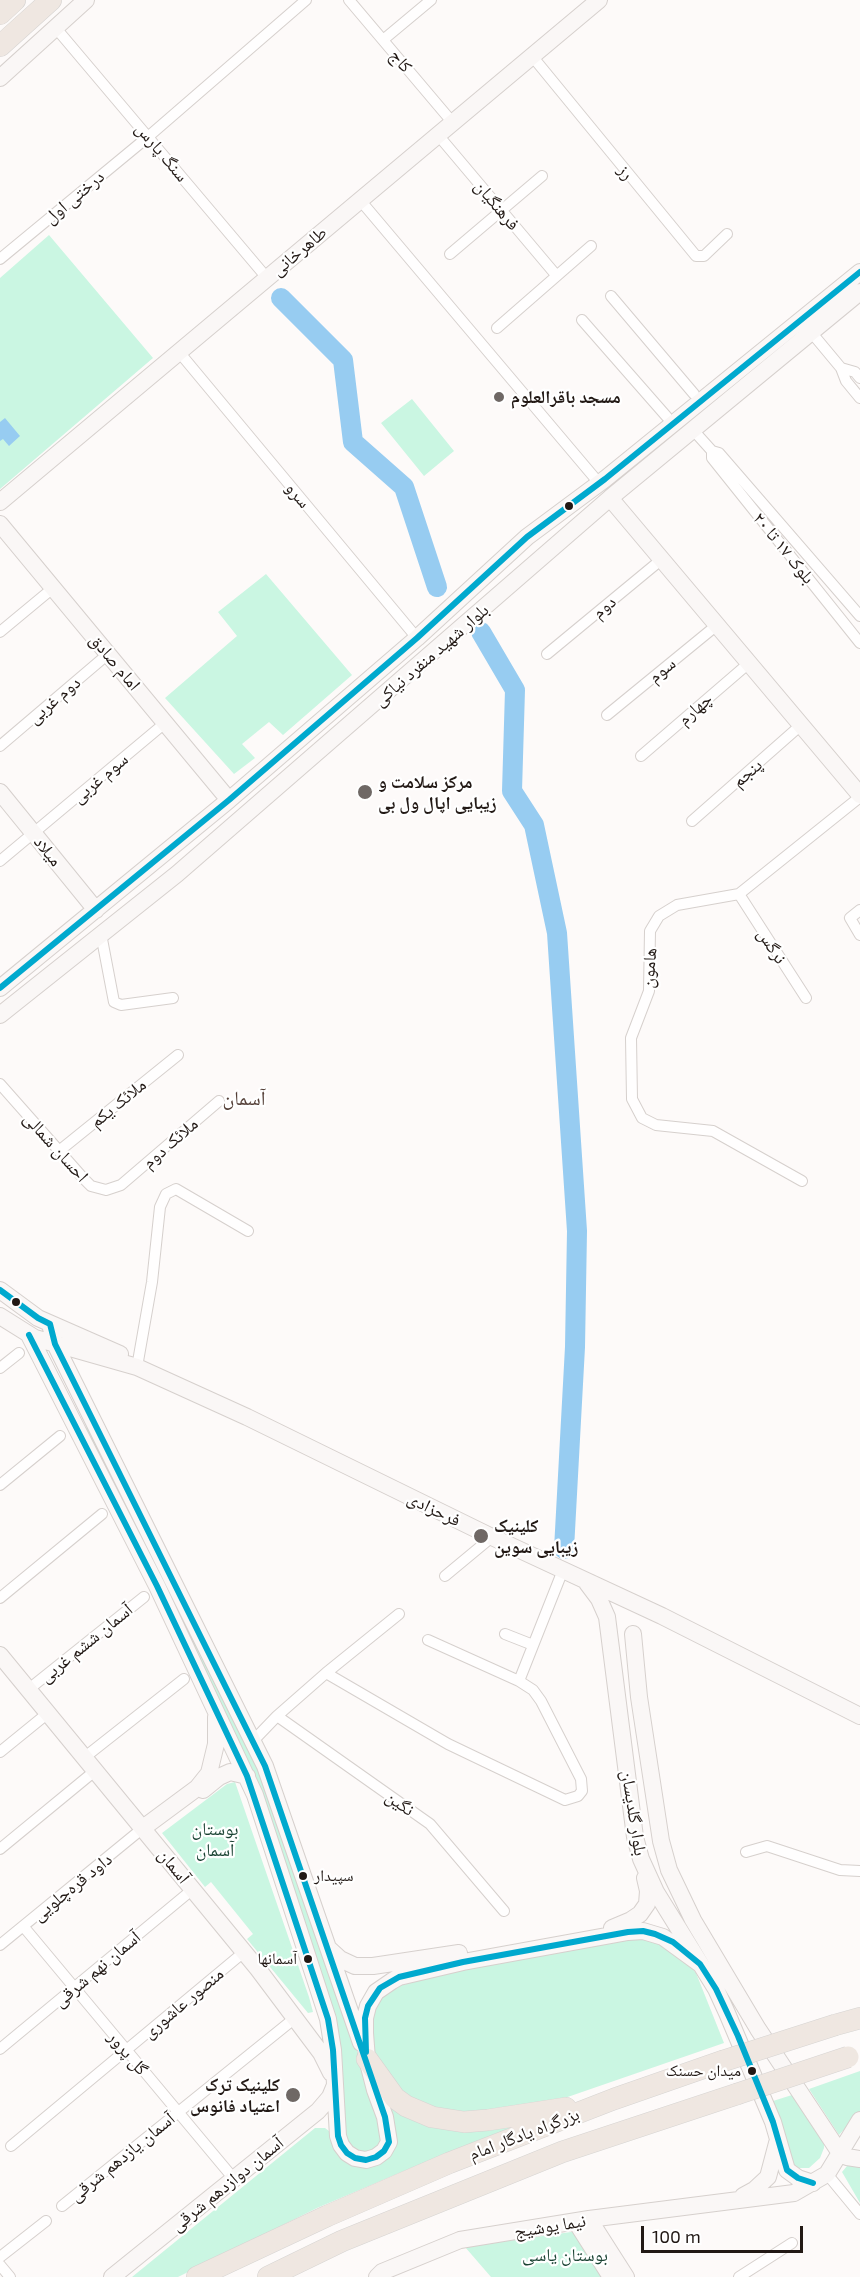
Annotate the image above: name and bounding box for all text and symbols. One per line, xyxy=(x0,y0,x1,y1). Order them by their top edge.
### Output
street label: کاج xyxy=(385,45,417,77)
street label: سنگ پارس xyxy=(131,118,193,186)
street label: رز xyxy=(613,160,639,184)
street label: درختی اول xyxy=(39,166,109,228)
street label: فرهنگیان xyxy=(470,175,524,235)
street label: طاهرخانی xyxy=(267,221,331,281)
place label: مسجد باقرالعلوم xyxy=(511,386,621,408)
marker: مسجد باقرالعلوم xyxy=(492,390,506,404)
street label: سرو xyxy=(281,478,315,512)
unlabelled marker xyxy=(563,500,575,512)
street label: بلوک ۱۷ تا ۲۰ xyxy=(749,508,819,588)
street label: دوم xyxy=(588,591,620,623)
street label: بلوار شهید منفرد نیاکی xyxy=(369,599,493,711)
street label: امام صادق xyxy=(85,629,145,695)
street label: سوم xyxy=(644,652,680,688)
street label: دوم غربی xyxy=(23,672,85,728)
street label: چهارم xyxy=(673,688,717,730)
street label: سوم غربی xyxy=(67,748,133,808)
street label: پنجم xyxy=(727,754,767,792)
place label: مرکز سلامت و زیبایی اپال ول بی xyxy=(378,771,496,814)
marker: مرکز سلامت و زیبایی اپال ول بی xyxy=(356,783,374,801)
street label: میلاد xyxy=(29,831,67,871)
street label: نرگس xyxy=(753,924,791,968)
street label: هامون xyxy=(637,947,661,989)
street label: ملائک یکم xyxy=(86,1074,150,1132)
district label: آسمان xyxy=(223,1086,265,1110)
street label: احسان شمالی xyxy=(19,1108,93,1186)
street label: ملائک دوم xyxy=(138,1113,202,1173)
unlabelled marker xyxy=(10,1296,22,1308)
street label: فرحزادی xyxy=(404,1487,464,1531)
place label: کلینیک زیبایی سوین xyxy=(494,1515,578,1558)
marker: کلینیک زیبایی سوین xyxy=(472,1527,490,1545)
street label: آسمان ششم غربی xyxy=(35,1599,137,1687)
street label: بلوار گلدیسان xyxy=(617,1769,651,1857)
street label: نگین xyxy=(381,1785,419,1821)
park label: بوستان آسمان xyxy=(192,1818,238,1860)
street label: آسمان xyxy=(153,1844,195,1888)
street label: داود قره‌چلویی xyxy=(28,1848,116,1926)
place label: سپیدار xyxy=(314,1866,354,1886)
marker: سپیدار xyxy=(297,1870,309,1882)
street label: آسمان نهم شرقی xyxy=(49,1926,145,2012)
place label: آسمانها xyxy=(257,1949,297,1969)
marker: آسمانها xyxy=(302,1953,314,1965)
street label: منصور عاشوری xyxy=(138,1963,228,2043)
street label: گل پرور xyxy=(103,2027,153,2079)
place label: میدان حسنک xyxy=(666,2061,741,2081)
marker: میدان حسنک xyxy=(746,2065,758,2077)
place label: کلینیک ترک اعتیاد فانوس xyxy=(190,2074,280,2116)
marker: کلینیک ترک اعتیاد فانوس xyxy=(284,2086,302,2104)
street label: بزرگراه یادگار امام xyxy=(466,2103,582,2165)
street label: آسمان یازدهم شرقی xyxy=(65,2108,179,2206)
street label: آسمان دوازدهم شرقی xyxy=(166,2132,288,2236)
street label: نیما یوشیج xyxy=(513,2210,587,2242)
scale bar xyxy=(644,2214,806,2252)
text: 100 m xyxy=(652,2225,701,2247)
park label: بوستان یاسی xyxy=(522,2244,608,2266)

